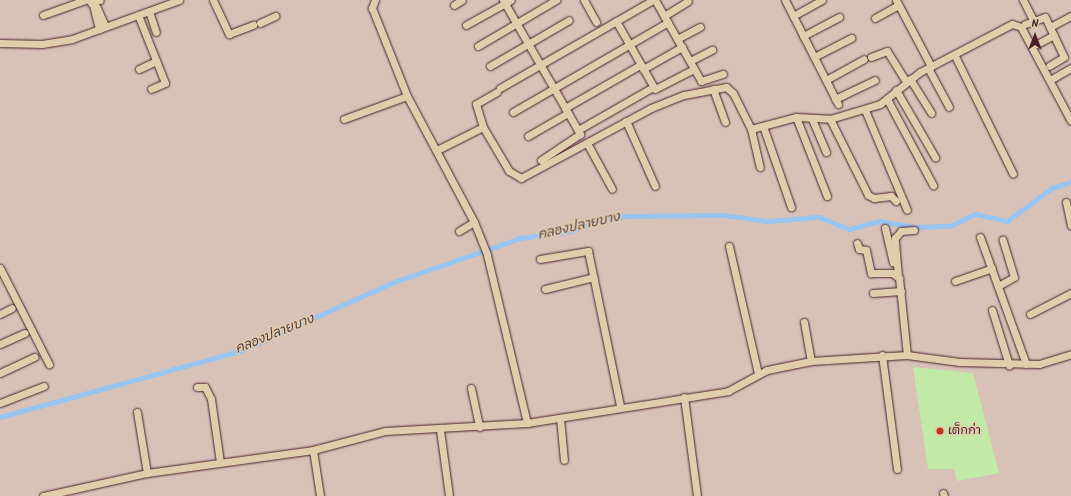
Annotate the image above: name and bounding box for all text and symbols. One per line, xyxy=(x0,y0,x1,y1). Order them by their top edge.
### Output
text: N xyxy=(1032,15,1038,33)
north arrow xyxy=(1015,16,1055,56)
water label: คลองปลายบาง xyxy=(536,210,622,244)
water label: คลองปลายบาง xyxy=(233,312,317,358)
place label: เต็กก่า xyxy=(948,424,981,438)
marker: เต็กก่า xyxy=(935,426,945,436)

